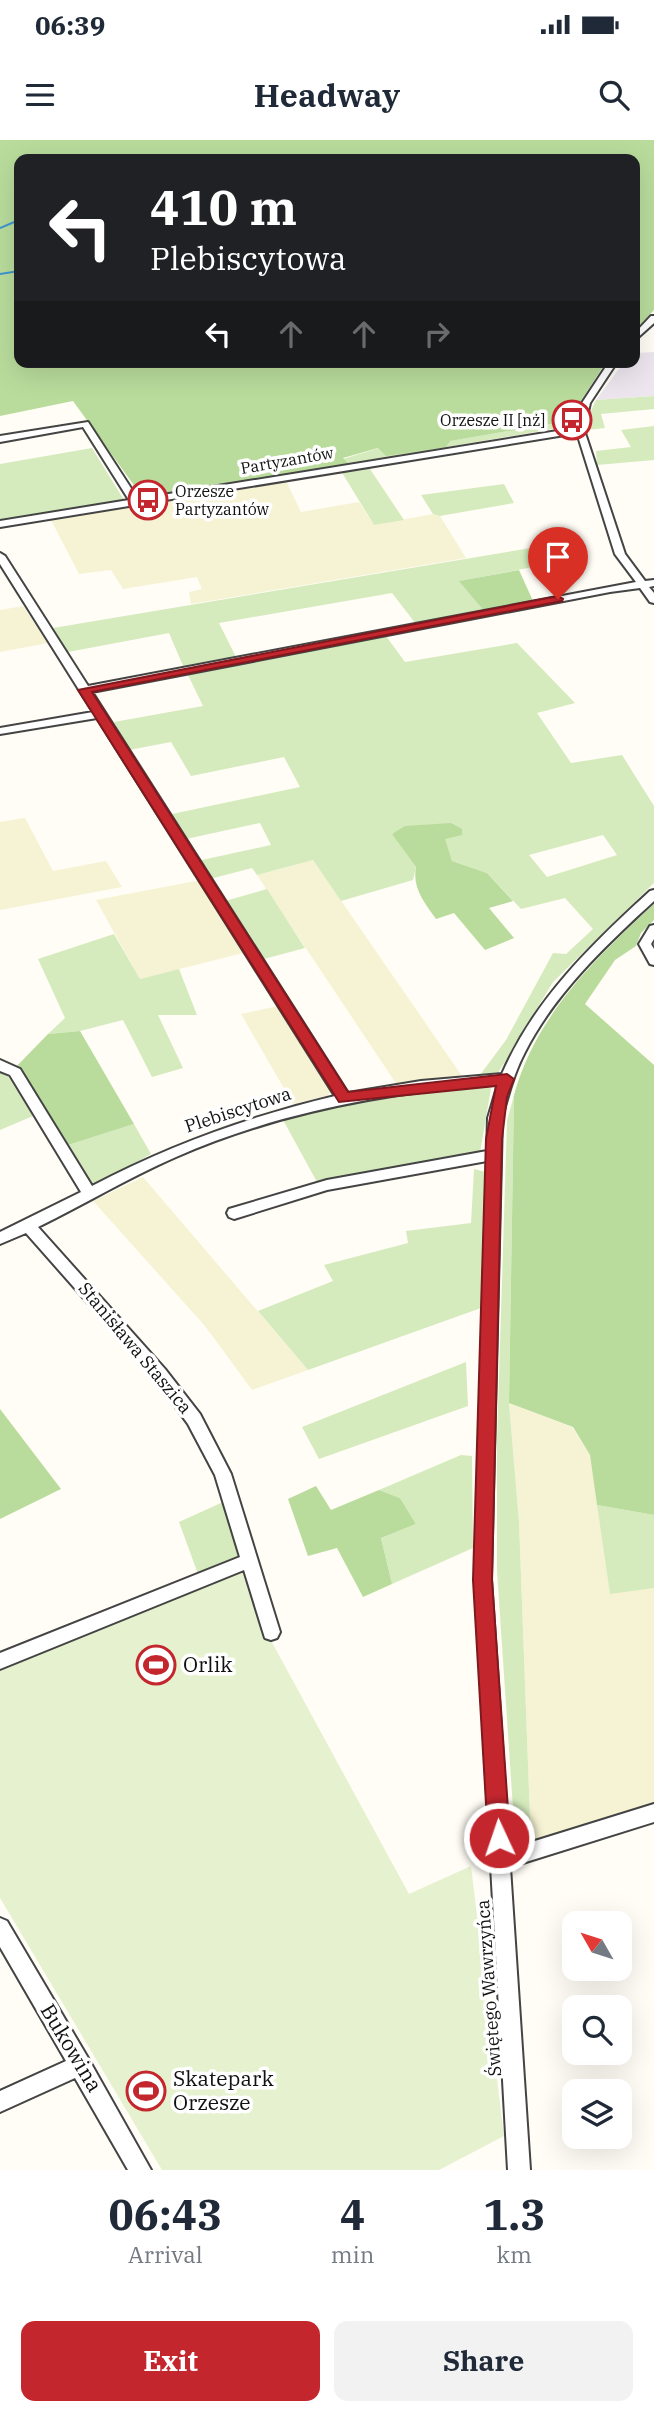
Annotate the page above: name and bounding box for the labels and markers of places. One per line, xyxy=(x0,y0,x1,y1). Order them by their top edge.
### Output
bus stop icon: Orzesze II [nż] xyxy=(551,399,593,441)
place label: Orzesze II [nż] xyxy=(440,410,545,430)
bus stop icon: Orzesze Partyzantów xyxy=(127,479,169,521)
place label: Orzesze Partyzantów xyxy=(175,481,270,519)
pin xyxy=(528,527,588,599)
sports icon: Orlik xyxy=(135,1644,177,1686)
place label: Orlik xyxy=(183,1650,233,1678)
place label: Skatepark Orzesze xyxy=(173,2064,274,2116)
sports icon: Skatepark Orzesze xyxy=(125,2070,167,2112)

